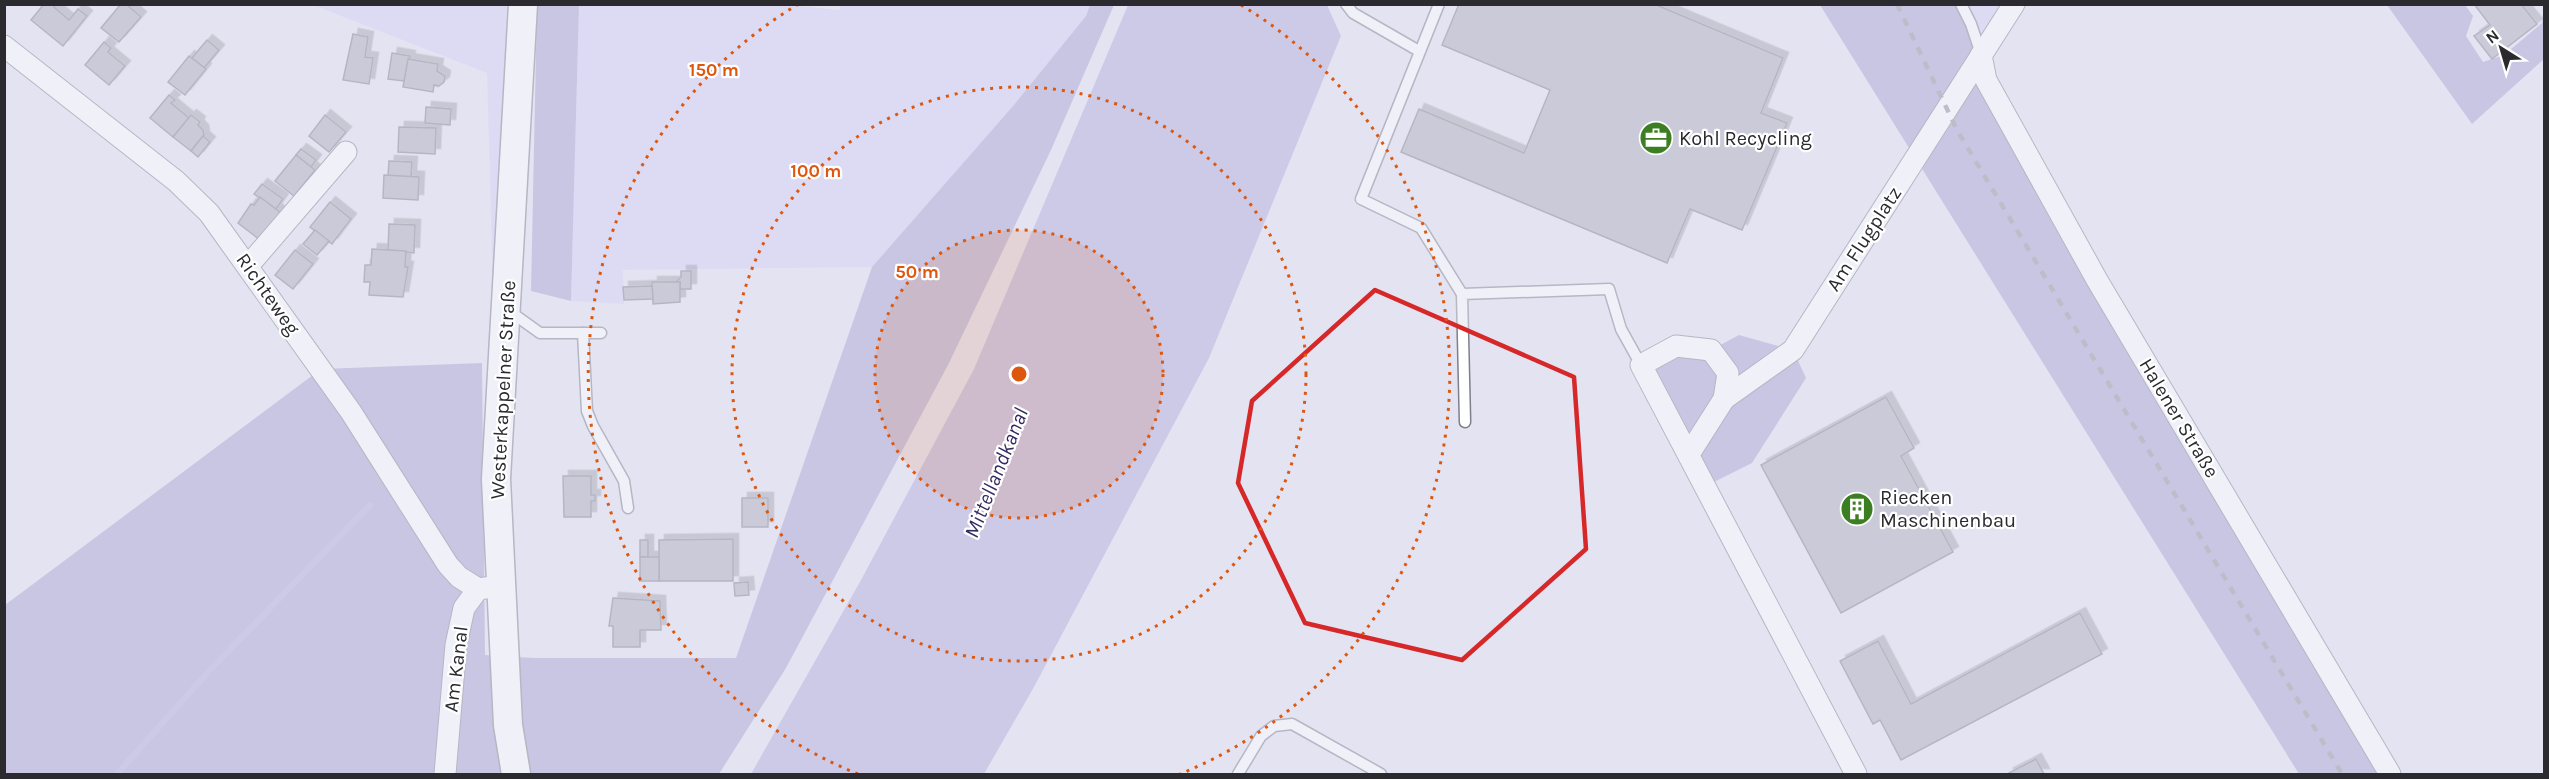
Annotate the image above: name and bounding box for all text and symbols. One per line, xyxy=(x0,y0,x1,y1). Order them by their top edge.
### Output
north arrow xyxy=(2471,18,2531,78)
text: N xyxy=(2482,25,2503,47)
text: 150 m xyxy=(689,59,739,81)
office icon: Kohl Recycling xyxy=(1638,120,1674,156)
place label: Kohl Recycling xyxy=(1679,127,1812,150)
text: 100 m xyxy=(791,160,841,182)
street label: Am Flugplatz xyxy=(1822,183,1906,295)
street label: Richteweg xyxy=(231,249,305,339)
text: 50 m xyxy=(895,261,939,283)
street label: Westerkappelner Straße xyxy=(486,280,520,500)
street label: Halener Straße xyxy=(2134,354,2224,482)
centre of rings xyxy=(1009,364,1029,384)
water label: Mittellandkanal xyxy=(959,405,1033,541)
place label: Riecken Maschinenbau xyxy=(1880,486,2016,532)
building icon: Riecken Maschinenbau xyxy=(1839,491,1875,527)
street label: Am Kanal xyxy=(439,625,473,713)

